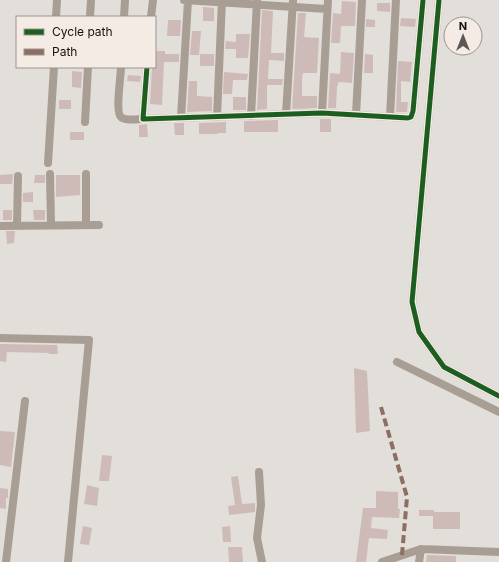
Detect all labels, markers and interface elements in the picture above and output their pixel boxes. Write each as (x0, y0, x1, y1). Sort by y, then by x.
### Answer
legend (16, 16, 156, 68)
north arrow (443, 16, 483, 56)
text: N (459, 19, 467, 33)
text: Cycle path (52, 24, 113, 39)
text: Path (52, 44, 77, 59)

